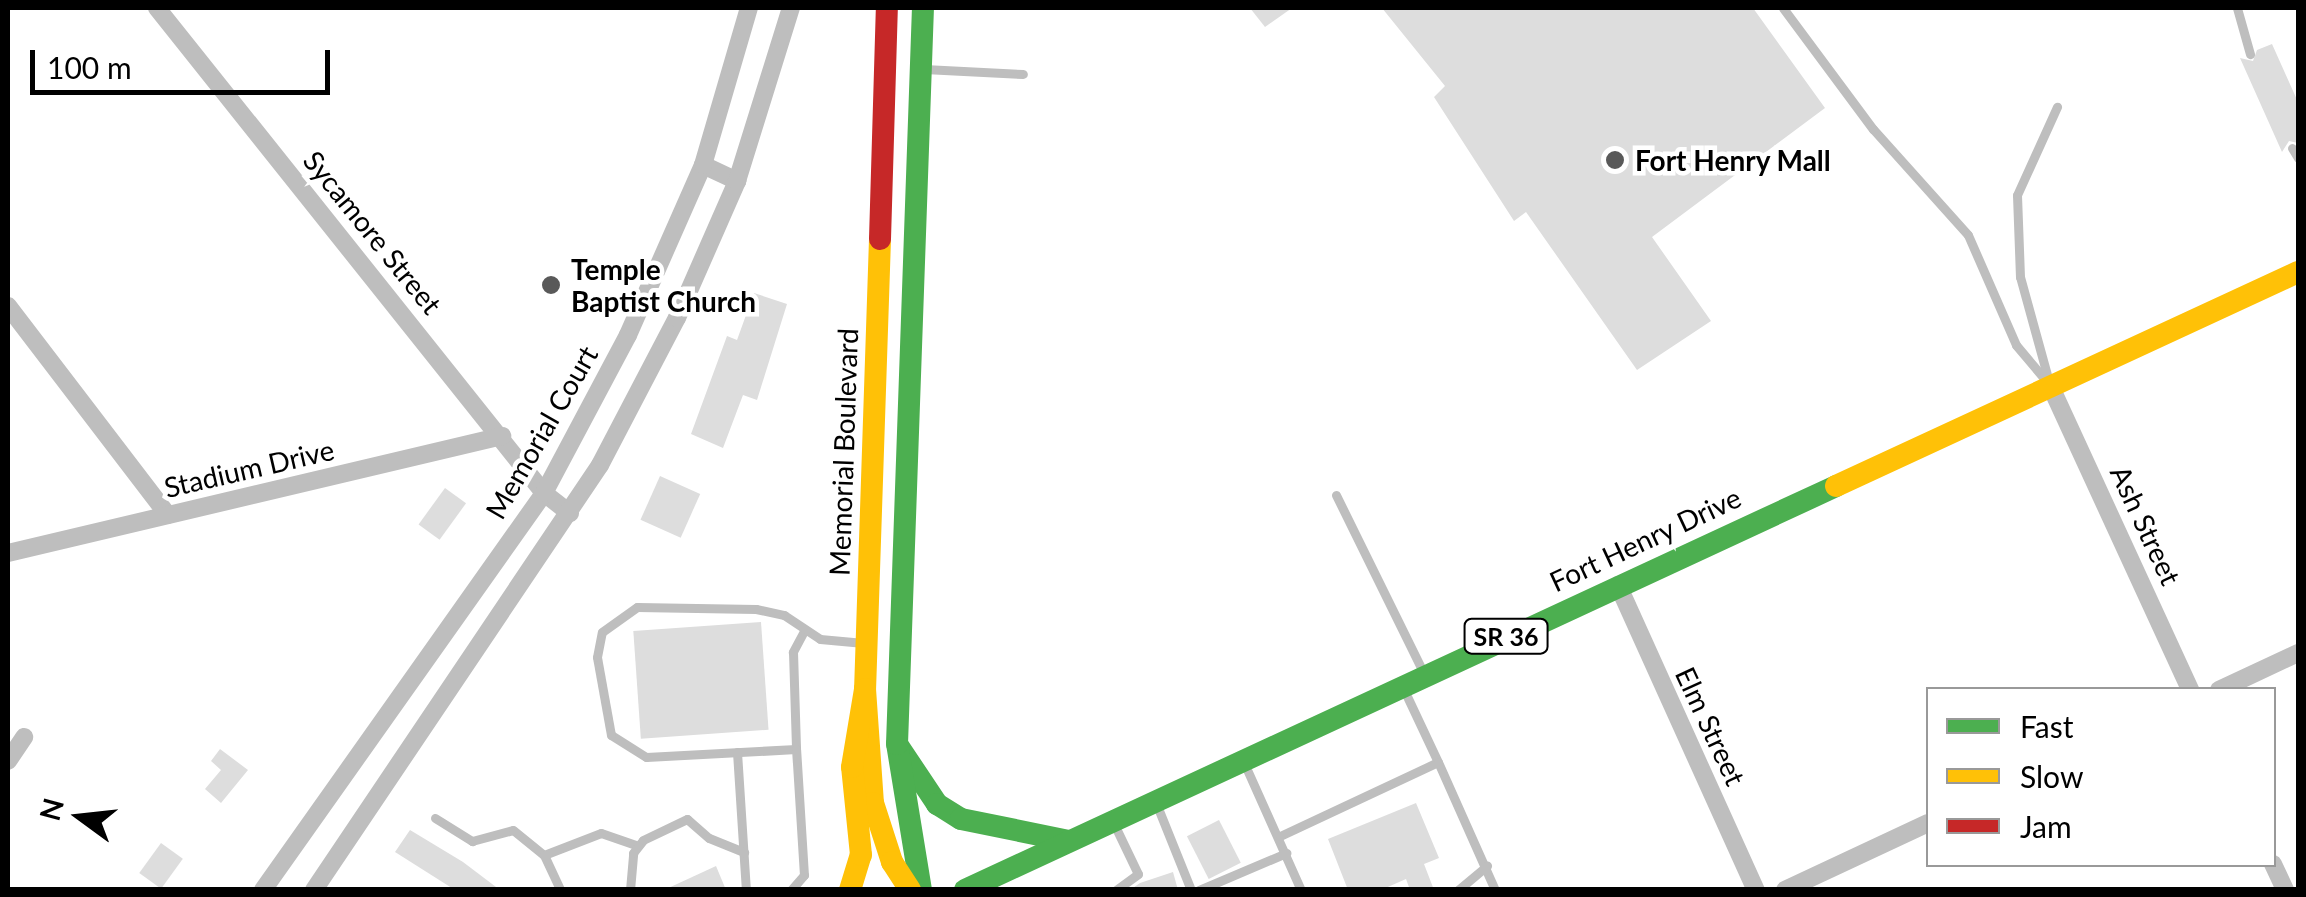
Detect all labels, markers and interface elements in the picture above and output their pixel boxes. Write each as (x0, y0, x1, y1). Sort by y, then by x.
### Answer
scale bar (35, 30, 335, 92)
text: 100 m (47, 49, 132, 85)
place label: Fort Henry Mall (1635, 143, 1831, 177)
street label: Sycamore Street (297, 144, 449, 320)
marker: Fort Henry Mall (1604, 149, 1626, 171)
place label: Temple Baptist Church (571, 252, 756, 318)
marker: Temple Baptist Church (540, 274, 562, 296)
street label: Memorial Boulevard (822, 328, 864, 576)
street label: Memorial Court (478, 340, 604, 524)
street label: Stadium Drive (161, 432, 337, 504)
street label: Ash Street (2104, 460, 2188, 590)
street label: Fort Henry Drive (1544, 480, 1746, 598)
road number: SR 36 (1464, 616, 1548, 656)
street label: Elm Street (1669, 662, 1753, 790)
legend (1926, 687, 2276, 867)
text: Fast (2020, 708, 2074, 744)
text: Slow (2020, 758, 2083, 794)
north arrow (30, 767, 130, 867)
text: N (32, 794, 70, 824)
text: Jam (2020, 808, 2072, 844)

